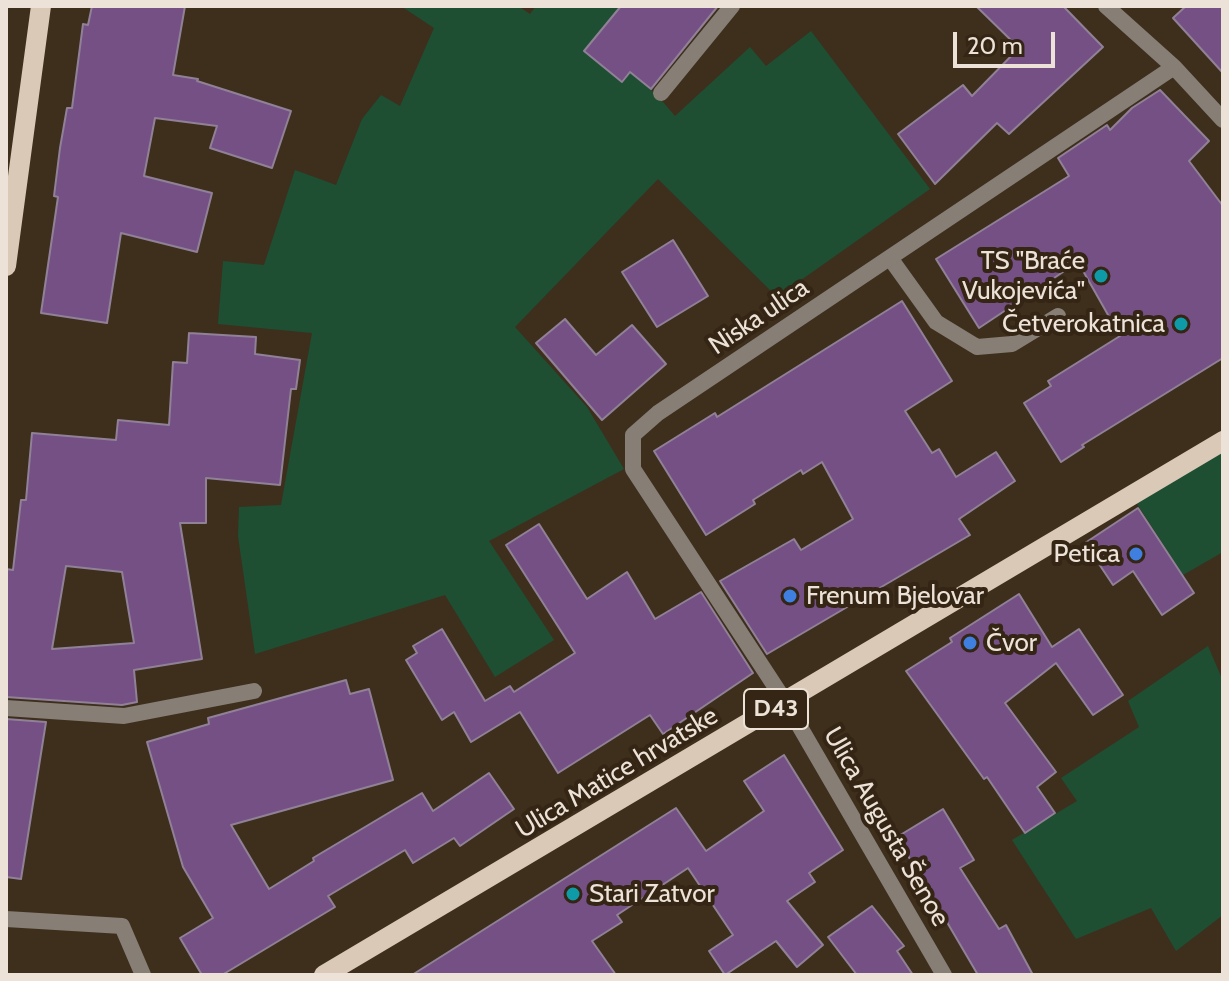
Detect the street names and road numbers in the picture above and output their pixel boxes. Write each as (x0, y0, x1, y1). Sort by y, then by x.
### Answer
street label: Niska ulica (703, 272, 815, 362)
road number: D43 (744, 689, 808, 729)
street label: Ulica Matice hrvatske (511, 701, 723, 845)
street label: Ulica Augusta Šenoe (816, 722, 956, 932)

